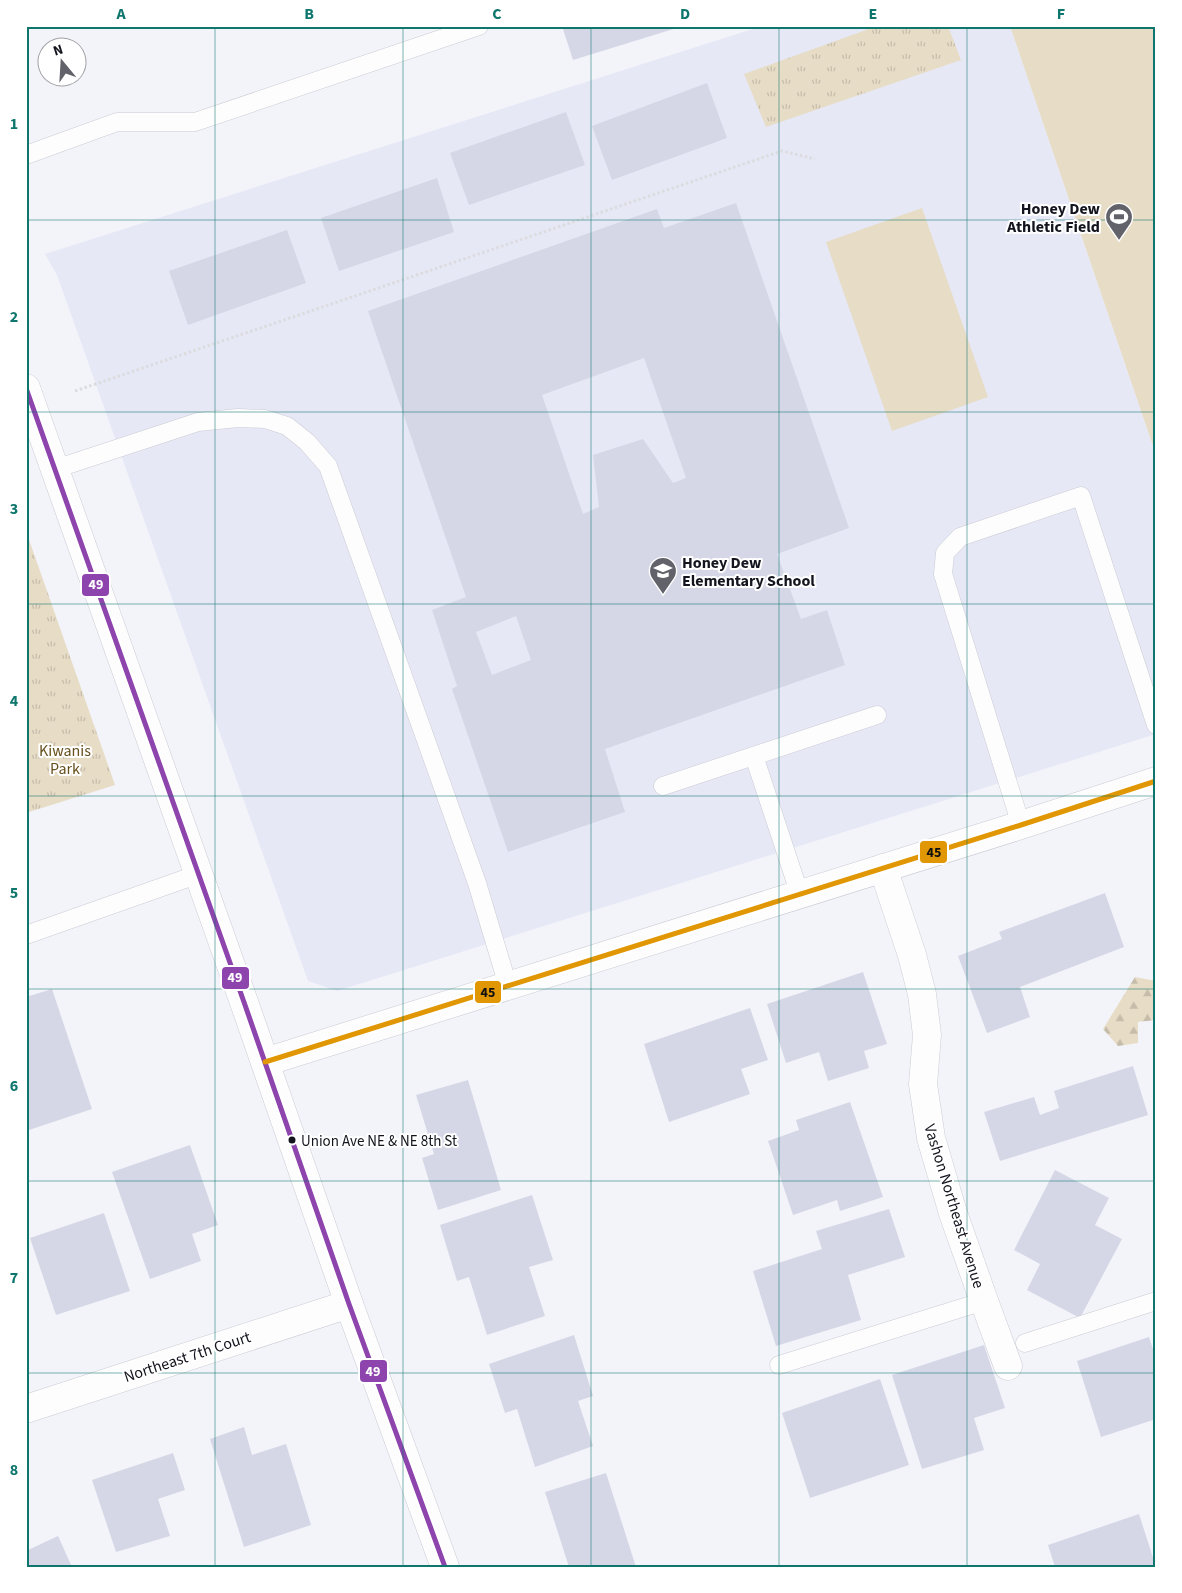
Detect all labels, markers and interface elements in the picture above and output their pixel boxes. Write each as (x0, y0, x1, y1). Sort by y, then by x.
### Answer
text: A (115, 3, 126, 25)
text: B (304, 3, 314, 25)
text: C (492, 3, 502, 25)
text: D (680, 3, 690, 25)
text: E (869, 3, 877, 25)
text: F (1057, 3, 1065, 25)
north arrow (38, 38, 88, 88)
text: N (51, 40, 66, 62)
text: 1 (10, 113, 18, 135)
place label: Honey Dew Athletic Field (1006, 198, 1101, 238)
sports icon: Honey Dew Athletic Field (1104, 202, 1134, 241)
text: 2 (10, 306, 18, 328)
text: 3 (10, 498, 18, 520)
place label: Honey Dew Elementary School (682, 552, 815, 592)
school or university icon: Honey Dew Elementary School (648, 556, 678, 595)
line badge: 49 (81, 573, 110, 597)
text: 49 (89, 575, 103, 595)
text: 4 (10, 690, 19, 712)
park label: Kiwanis Park (39, 740, 91, 780)
line badge: 45 (919, 840, 948, 864)
text: 45 (927, 843, 941, 863)
text: 5 (10, 882, 18, 904)
line badge: 49 (221, 966, 250, 990)
text: 49 (228, 968, 242, 988)
line badge: 45 (474, 980, 502, 1004)
text: 45 (481, 983, 495, 1003)
text: 6 (10, 1075, 18, 1097)
street label: Vashon Northeast Avenue (919, 1121, 990, 1291)
place label: Union Ave NE & NE 8th St (301, 1131, 457, 1152)
marker: Union Ave NE & NE 8th St (287, 1135, 297, 1145)
text: 7 (10, 1267, 18, 1289)
street label: Northeast 7th Court (121, 1326, 254, 1388)
line badge: 49 (359, 1359, 388, 1383)
text: 49 (366, 1362, 380, 1382)
text: 8 (10, 1459, 18, 1481)

